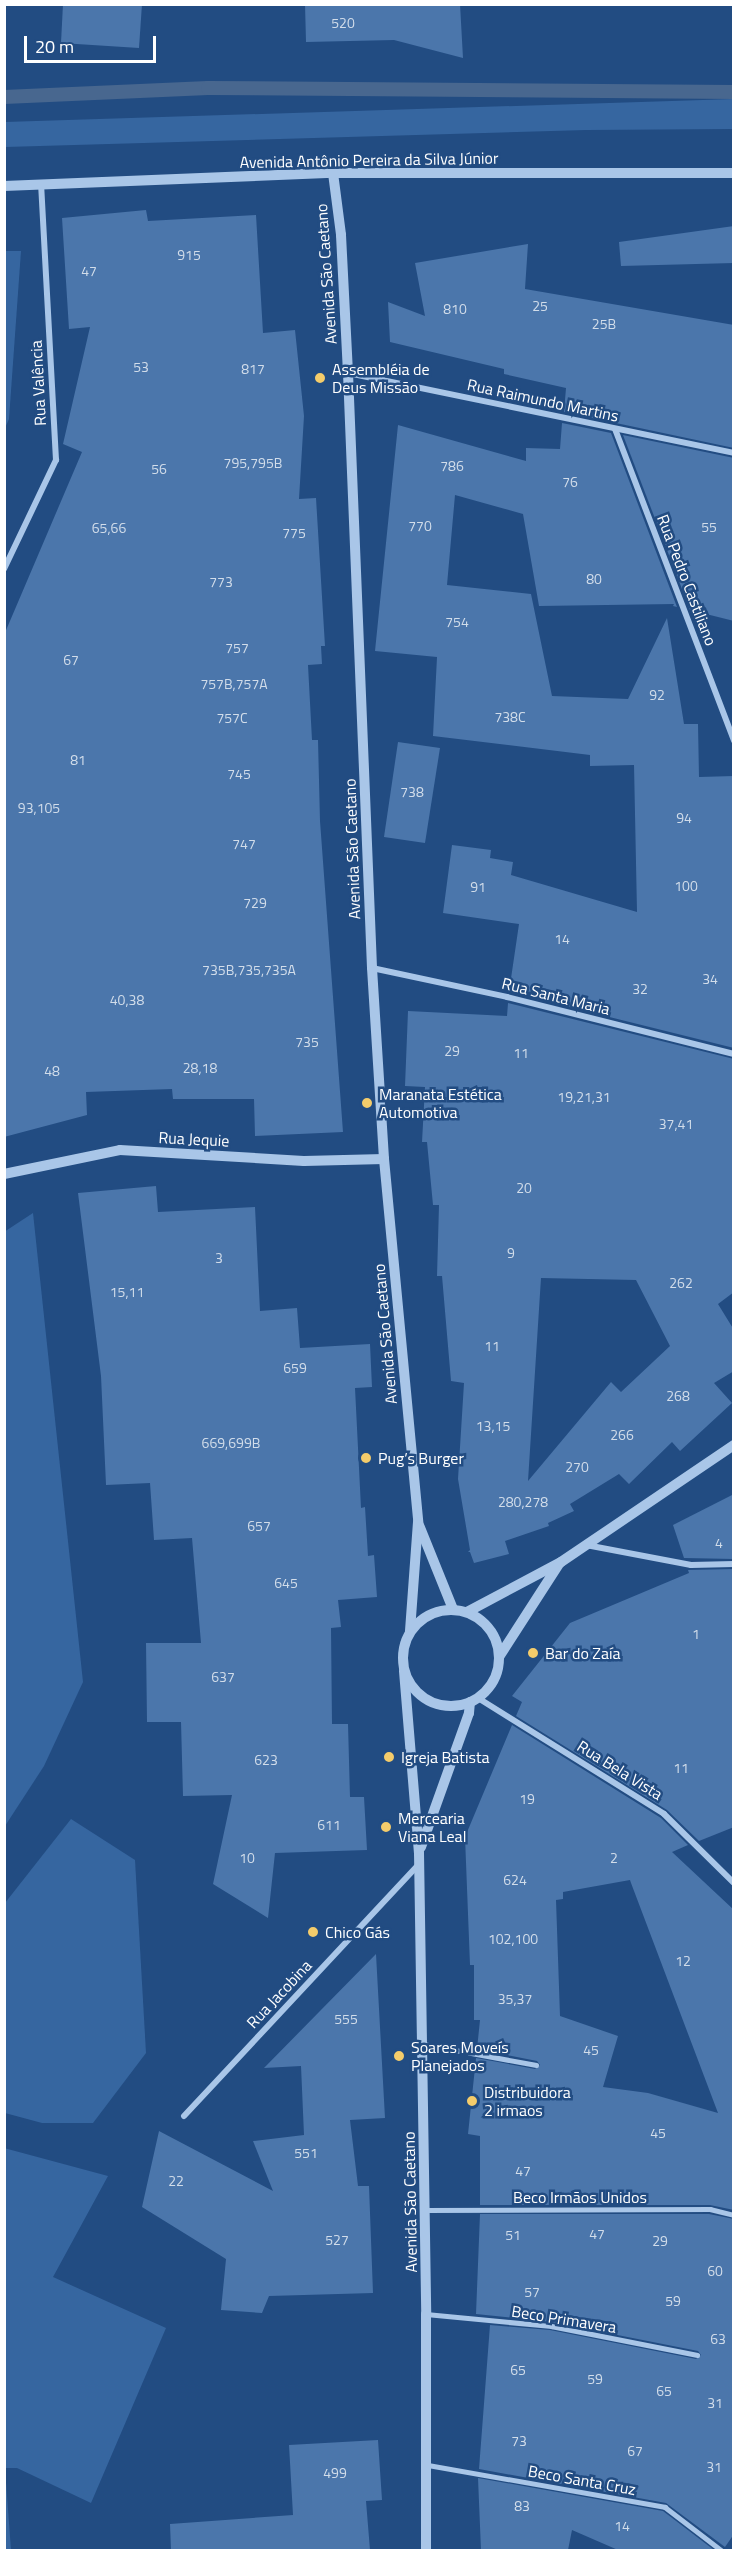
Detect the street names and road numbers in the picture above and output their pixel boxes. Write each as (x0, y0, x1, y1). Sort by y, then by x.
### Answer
street label: Avenida Antônio Pereira da Silva Júnior (239, 148, 499, 172)
street label: Avenida São Caetano (312, 203, 340, 345)
street label: Rua Valência (26, 340, 50, 426)
street label: Rua Raimundo Martins (466, 375, 620, 425)
street label: Rua Pedro Castiliano (653, 512, 721, 648)
street label: Avenida São Caetano (340, 778, 364, 920)
street label: Rua Santa Maria (500, 973, 612, 1019)
street label: Rua Jequie (158, 1128, 230, 1150)
street label: Avenida São Caetano (369, 1263, 401, 1405)
street label: Rua Bela Vista (574, 1736, 666, 1804)
street label: Rua Jacobina (243, 1956, 315, 2032)
street label: Avenida São Caetano (399, 2131, 421, 2273)
street label: Beco Irmãos Unidos (513, 2187, 647, 2207)
street label: Beco Primavera (510, 2301, 618, 2337)
street label: Beco Santa Cruz (527, 2461, 637, 2499)

